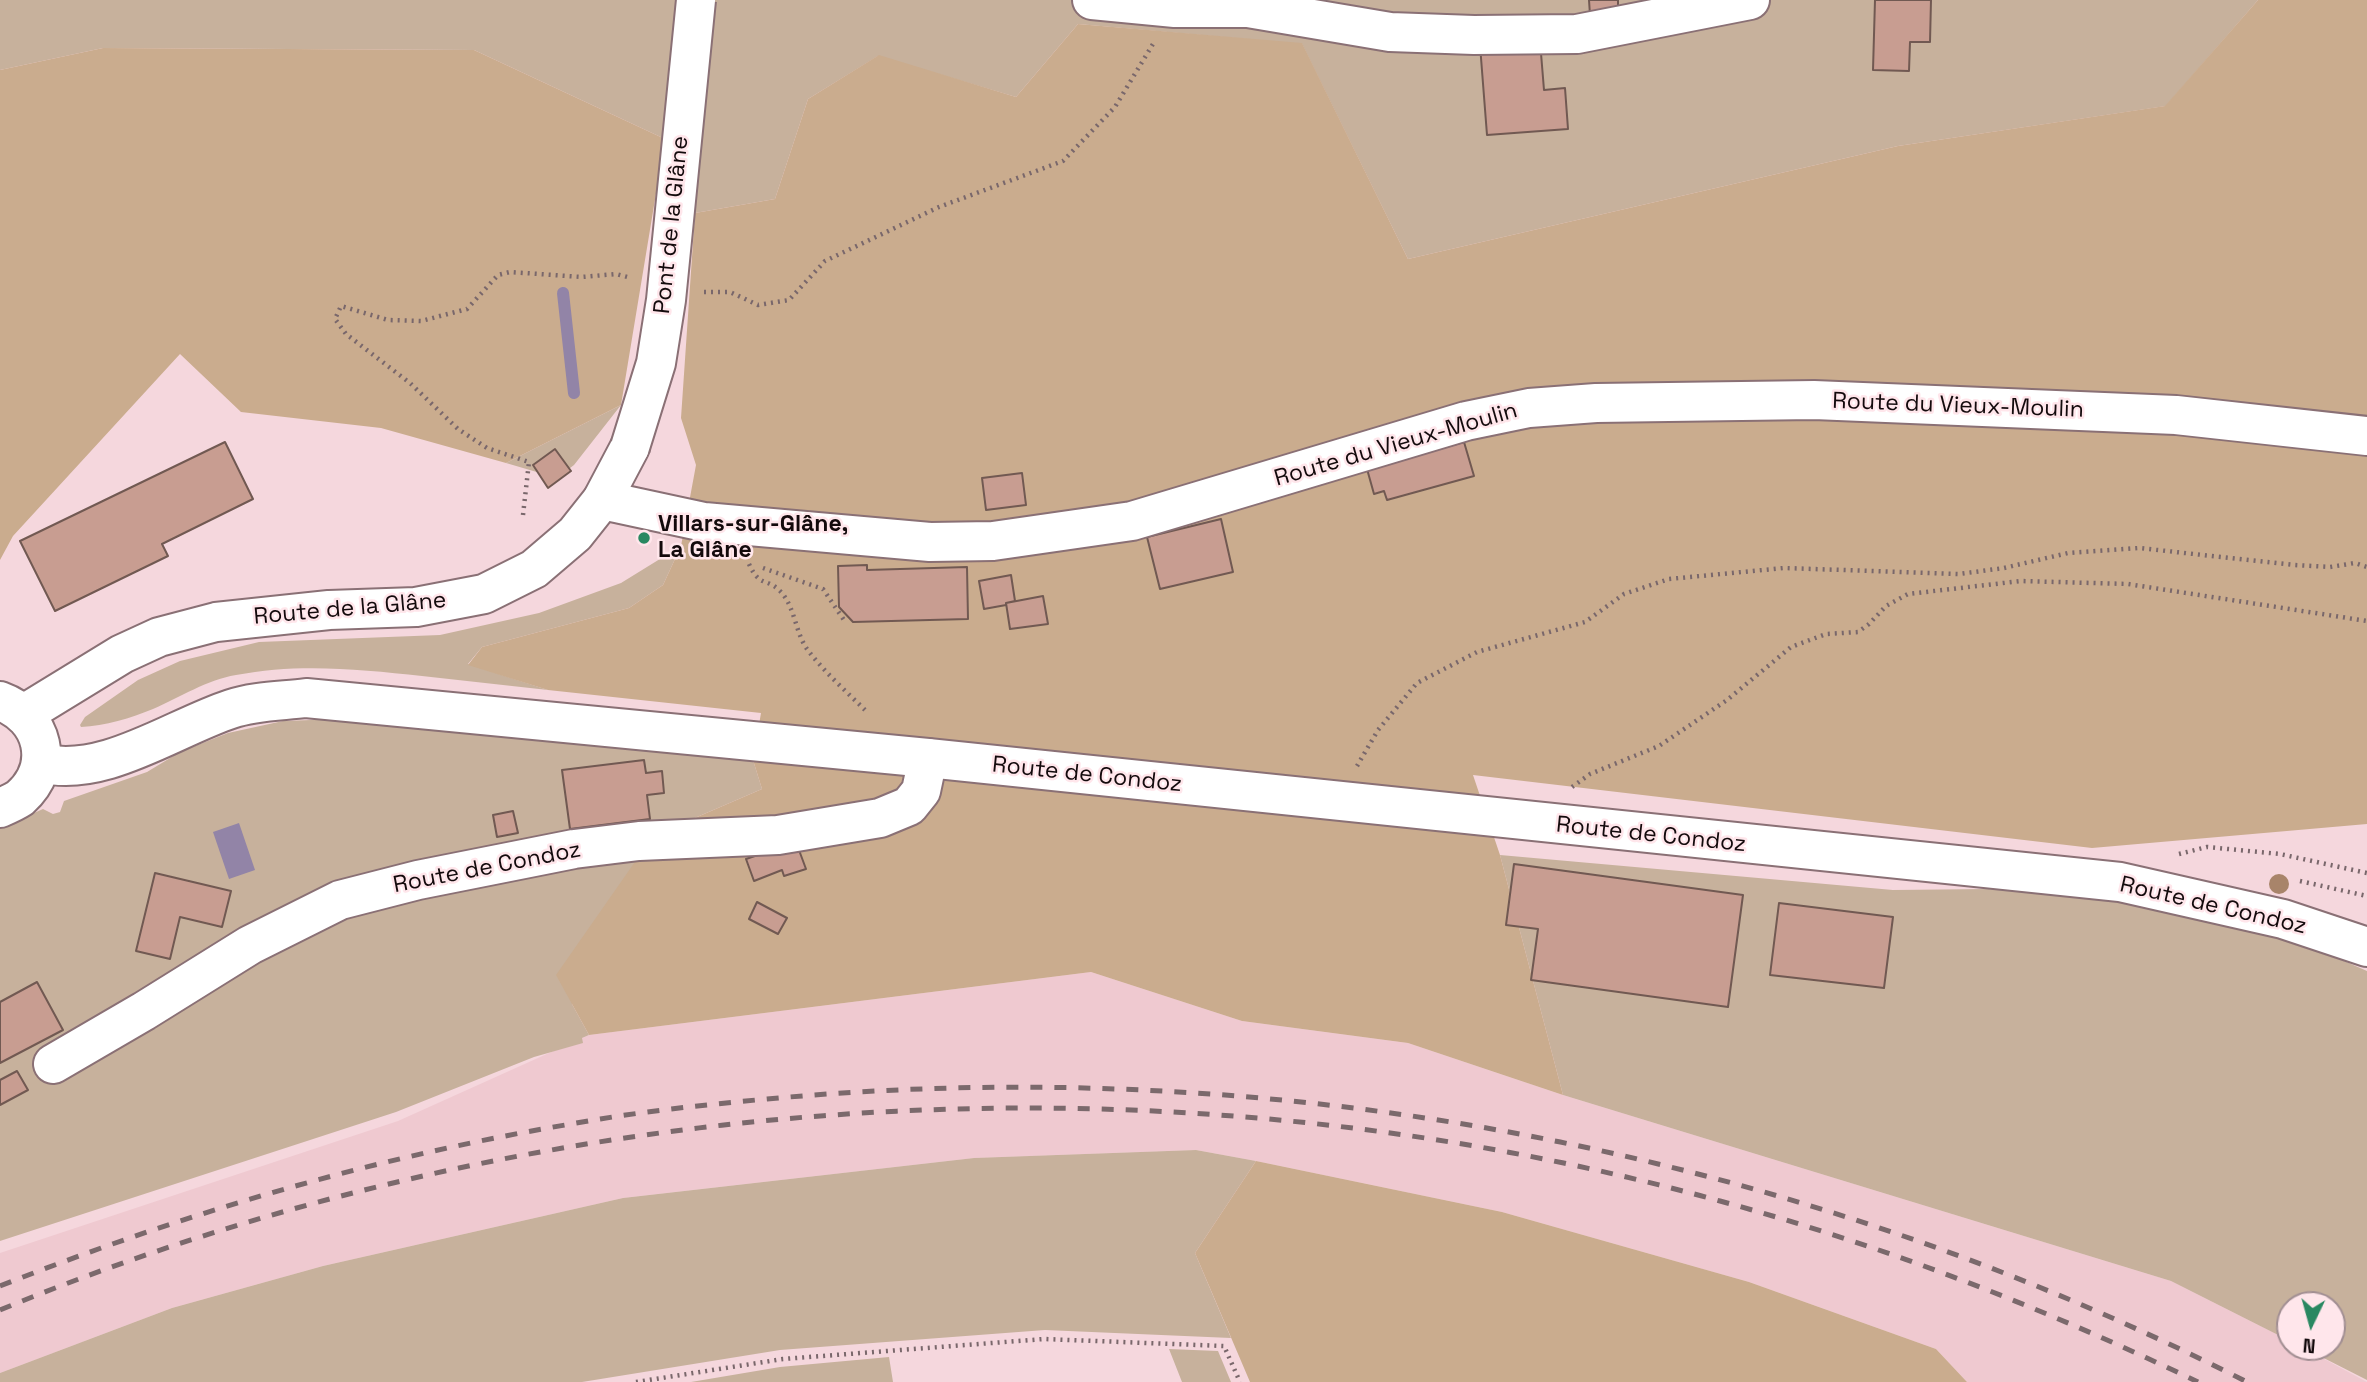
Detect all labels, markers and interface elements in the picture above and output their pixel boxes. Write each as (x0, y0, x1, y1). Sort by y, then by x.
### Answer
street label: Pont de la Glâne (649, 135, 695, 315)
street label: Route du Vieux-Moulin (1832, 388, 2084, 424)
street label: Route du Vieux-Moulin (1271, 397, 1521, 493)
place label: Villars-sur-Glâne, La Glâne (658, 511, 848, 565)
marker: Villars-sur-Glâne, La Glâne (636, 530, 652, 546)
street label: Route de la Glâne (252, 587, 448, 631)
street label: Route de Condoz (991, 751, 1183, 799)
street label: Route de Condoz (1555, 811, 1747, 859)
street label: Route de Condoz (391, 836, 583, 900)
street label: Route de Condoz (2117, 871, 2309, 941)
north arrow (2276, 1291, 2346, 1361)
text: N (2302, 1332, 2317, 1358)

